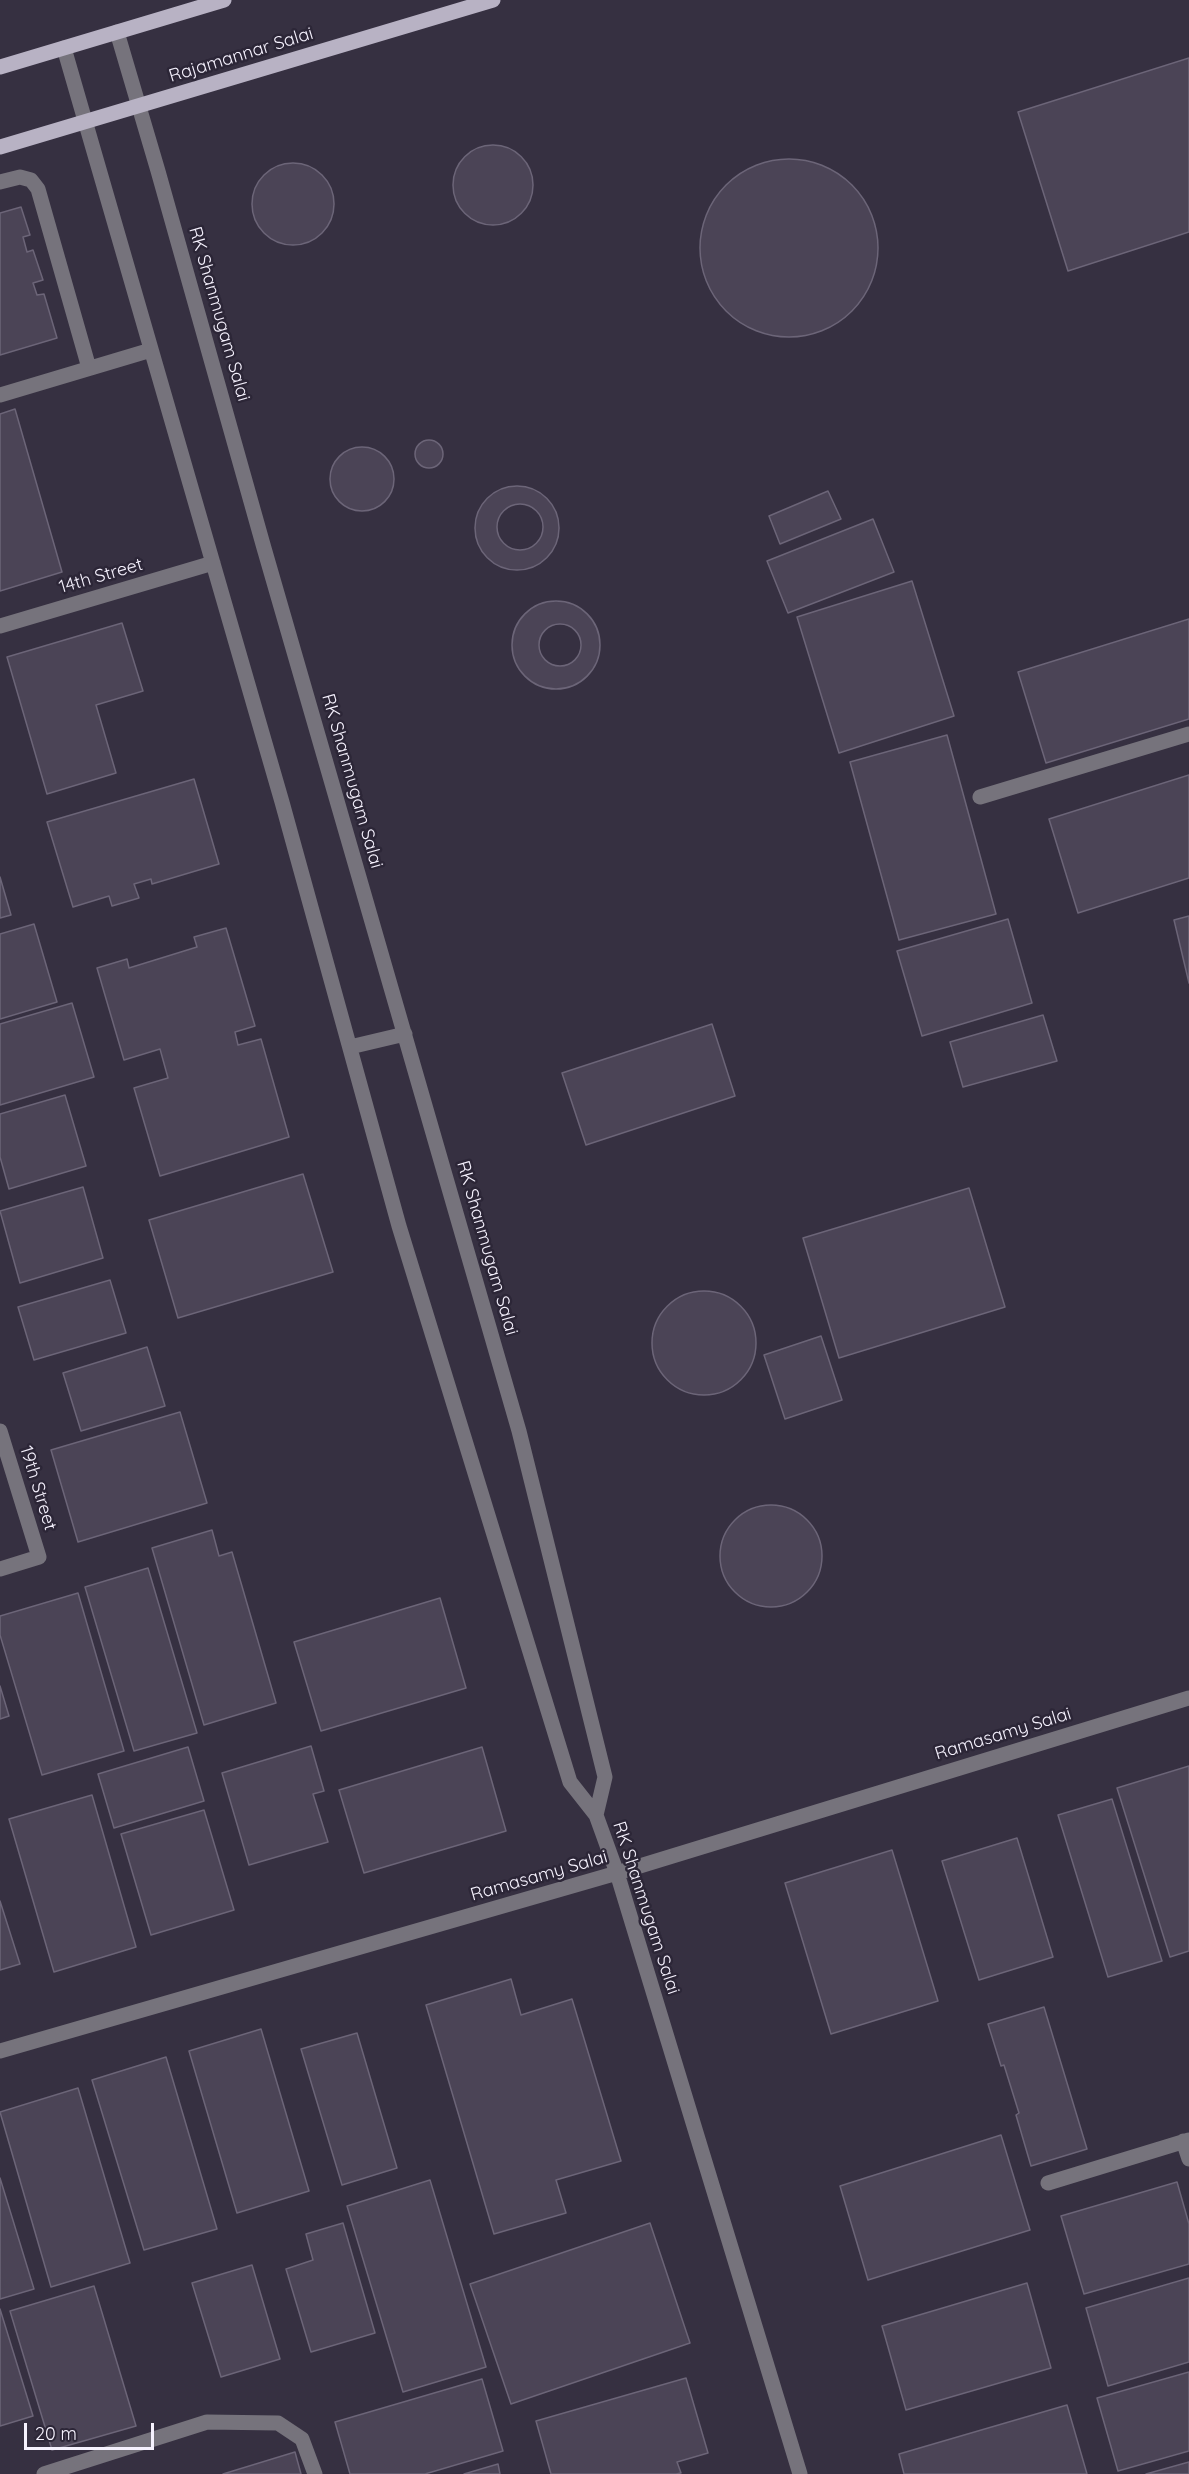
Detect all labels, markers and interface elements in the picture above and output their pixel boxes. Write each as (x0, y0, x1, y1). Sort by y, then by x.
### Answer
street label: Rajamannar Salai (166, 23, 316, 87)
street label: RK Shanmugam Salai (184, 224, 254, 404)
street label: 14th Street (57, 554, 145, 598)
street label: RK Shanmugam Salai (317, 691, 387, 871)
street label: RK Shanmugam Salai (452, 1158, 522, 1338)
street label: 19th Street (15, 1443, 61, 1533)
street label: Ramasamy Salai (932, 1703, 1074, 1765)
street label: RK Shanmugam Salai (608, 1819, 684, 1997)
street label: Ramasamy Salai (468, 1846, 610, 1906)
scale bar (27, 2411, 158, 2449)
text: 20 m (35, 2422, 77, 2445)

